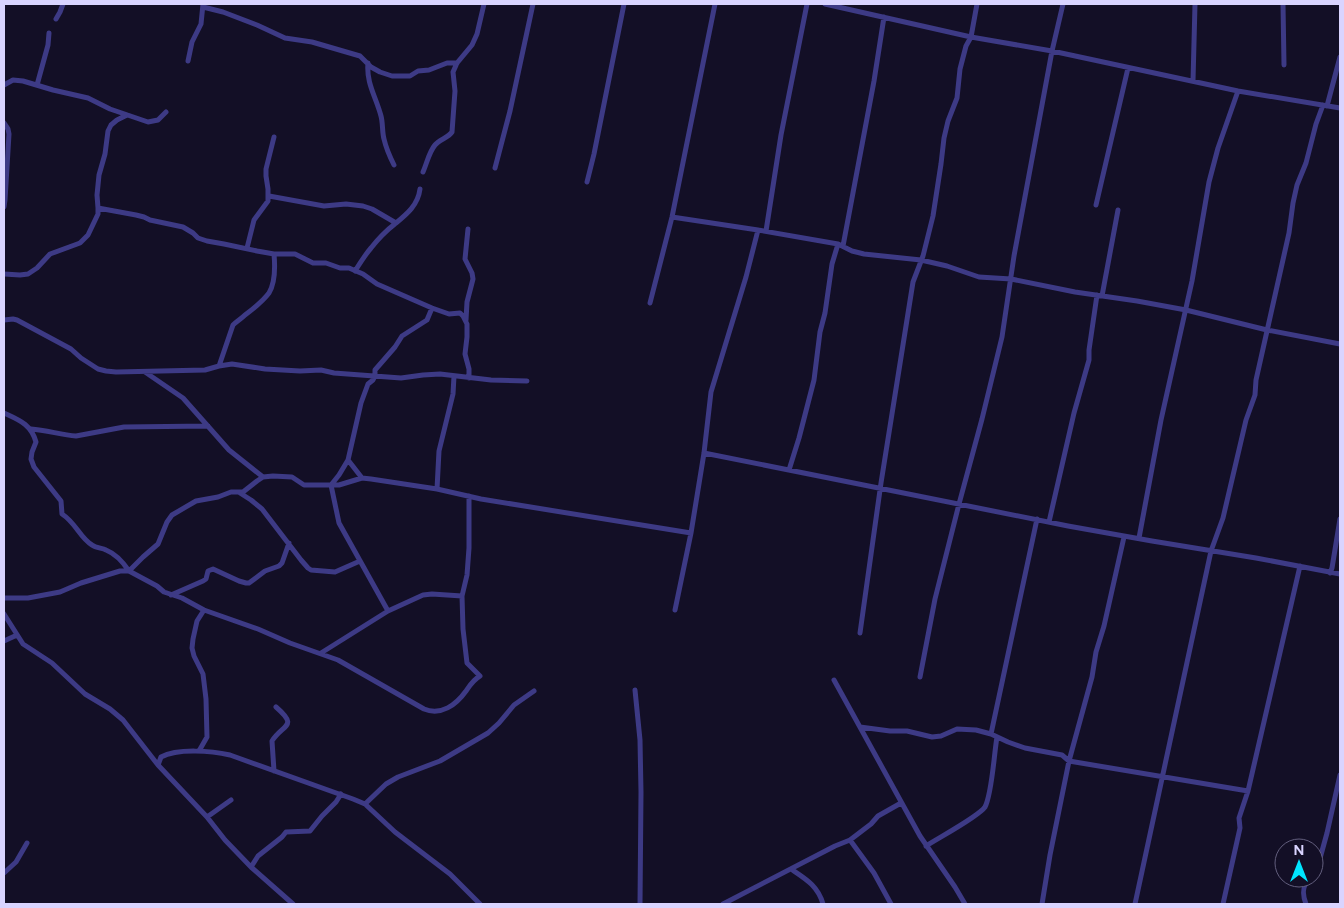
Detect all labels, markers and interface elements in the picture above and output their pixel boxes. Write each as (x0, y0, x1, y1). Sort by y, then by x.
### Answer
north arrow (1274, 838, 1324, 888)
text: N (1294, 842, 1304, 859)

